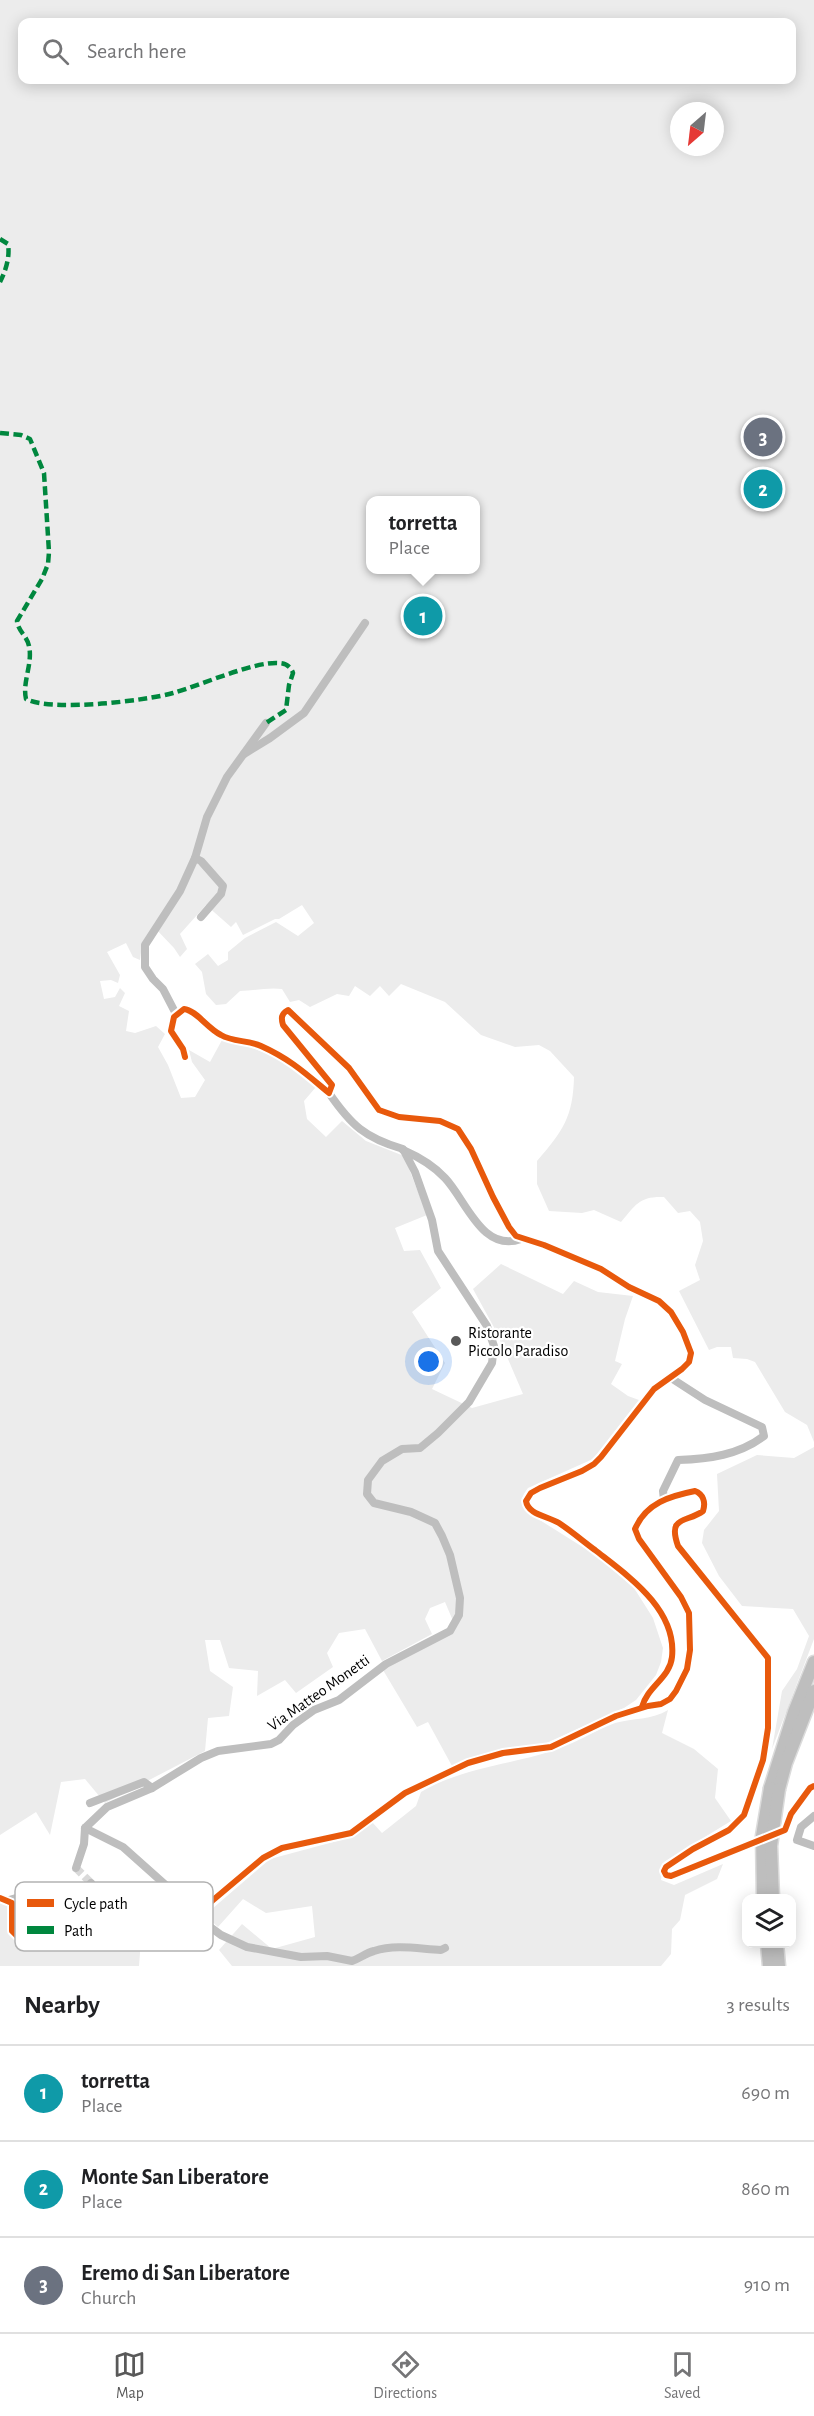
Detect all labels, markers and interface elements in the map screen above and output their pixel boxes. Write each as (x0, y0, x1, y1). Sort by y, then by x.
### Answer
search box (18, 18, 796, 84)
icon: search (39, 35, 72, 68)
text: Search here (87, 40, 186, 62)
north arrow (670, 102, 724, 156)
pin: 3 (744, 414, 783, 460)
pin: 2 (744, 466, 783, 512)
popup (366, 496, 480, 574)
text: torretta (388, 512, 458, 534)
text: Place (388, 538, 430, 558)
pin: 1 (404, 594, 442, 638)
place label: Ristorante Piccolo Paradiso (468, 1325, 568, 1359)
marker: Ristorante Piccolo Paradiso (449, 1334, 463, 1348)
your location (414, 1347, 443, 1376)
street label: Via Matteo Monetti (265, 1652, 372, 1734)
legend (15, 1882, 213, 1951)
map controls (742, 1894, 796, 1948)
button: layers (742, 1894, 796, 1948)
text: Cycle path (64, 1896, 128, 1913)
text: Path (64, 1923, 93, 1939)
text: Nearby (24, 1992, 100, 2018)
text: 3 results (726, 1995, 790, 2015)
text: torretta (81, 2070, 150, 2092)
text: 1 (40, 2083, 47, 2103)
text: 690 m (741, 2083, 790, 2103)
text: Place (81, 2096, 122, 2116)
text: Monte San Liberatore (81, 2166, 269, 2188)
text: 2 (39, 2179, 48, 2199)
text: 860 m (741, 2179, 790, 2199)
text: Place (81, 2192, 122, 2212)
text: Eremo di San Liberatore (81, 2262, 290, 2284)
text: 3 (39, 2275, 48, 2295)
text: 910 m (744, 2275, 790, 2295)
text: Church (81, 2288, 136, 2308)
tab: Map (113, 2348, 146, 2403)
tab: Directions (373, 2348, 437, 2403)
tab: Saved (664, 2348, 701, 2403)

